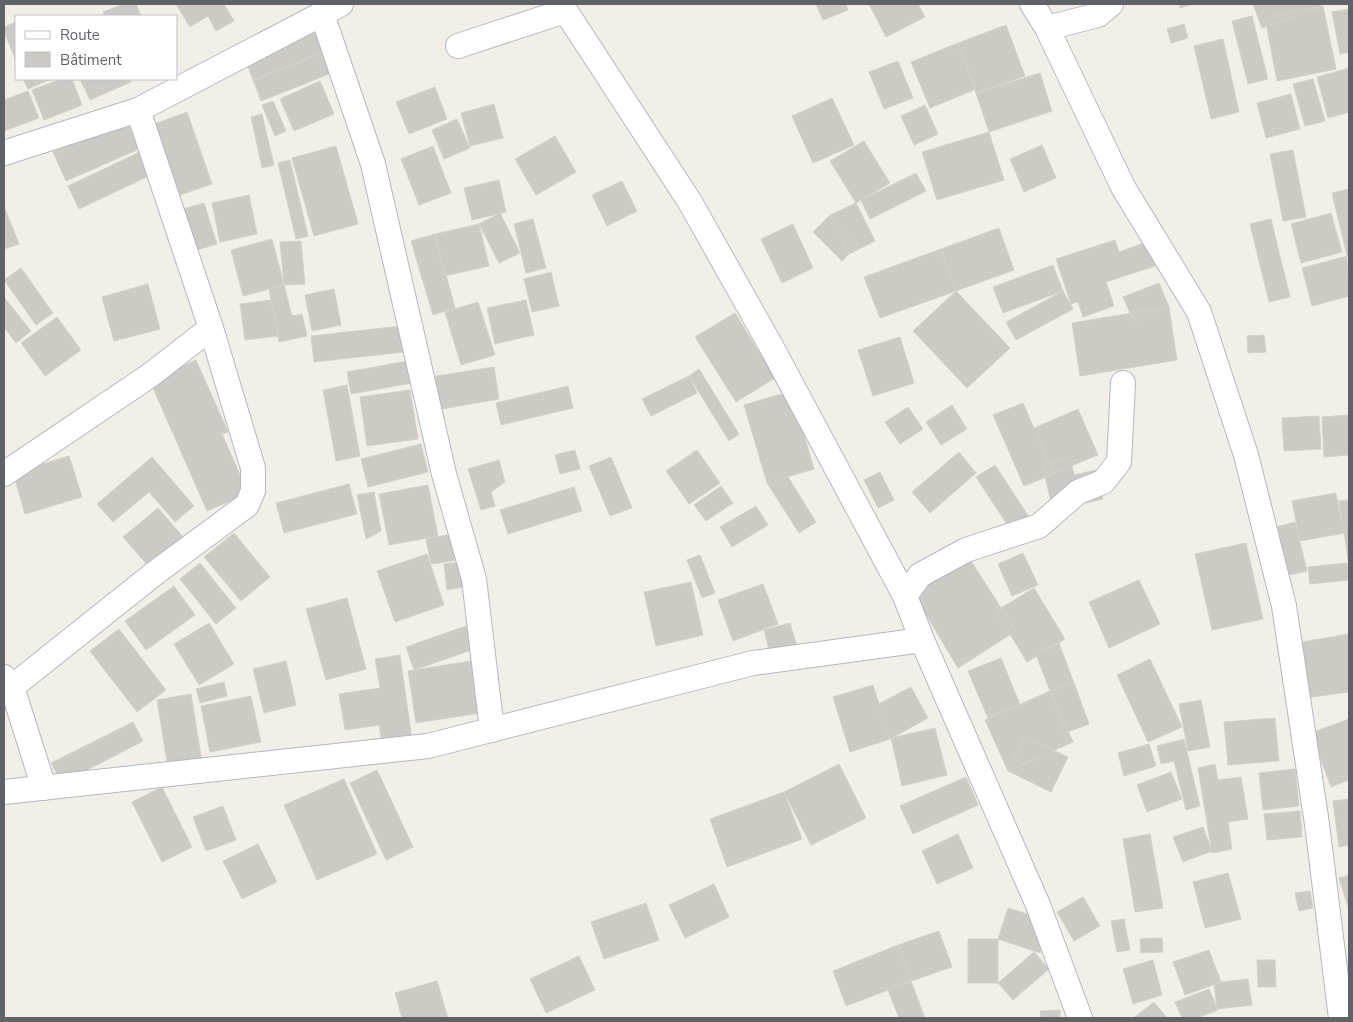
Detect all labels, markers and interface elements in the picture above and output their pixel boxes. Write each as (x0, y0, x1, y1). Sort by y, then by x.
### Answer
legend (15, 15, 178, 80)
text: Route (60, 25, 100, 45)
text: Bâtiment (60, 50, 122, 70)

